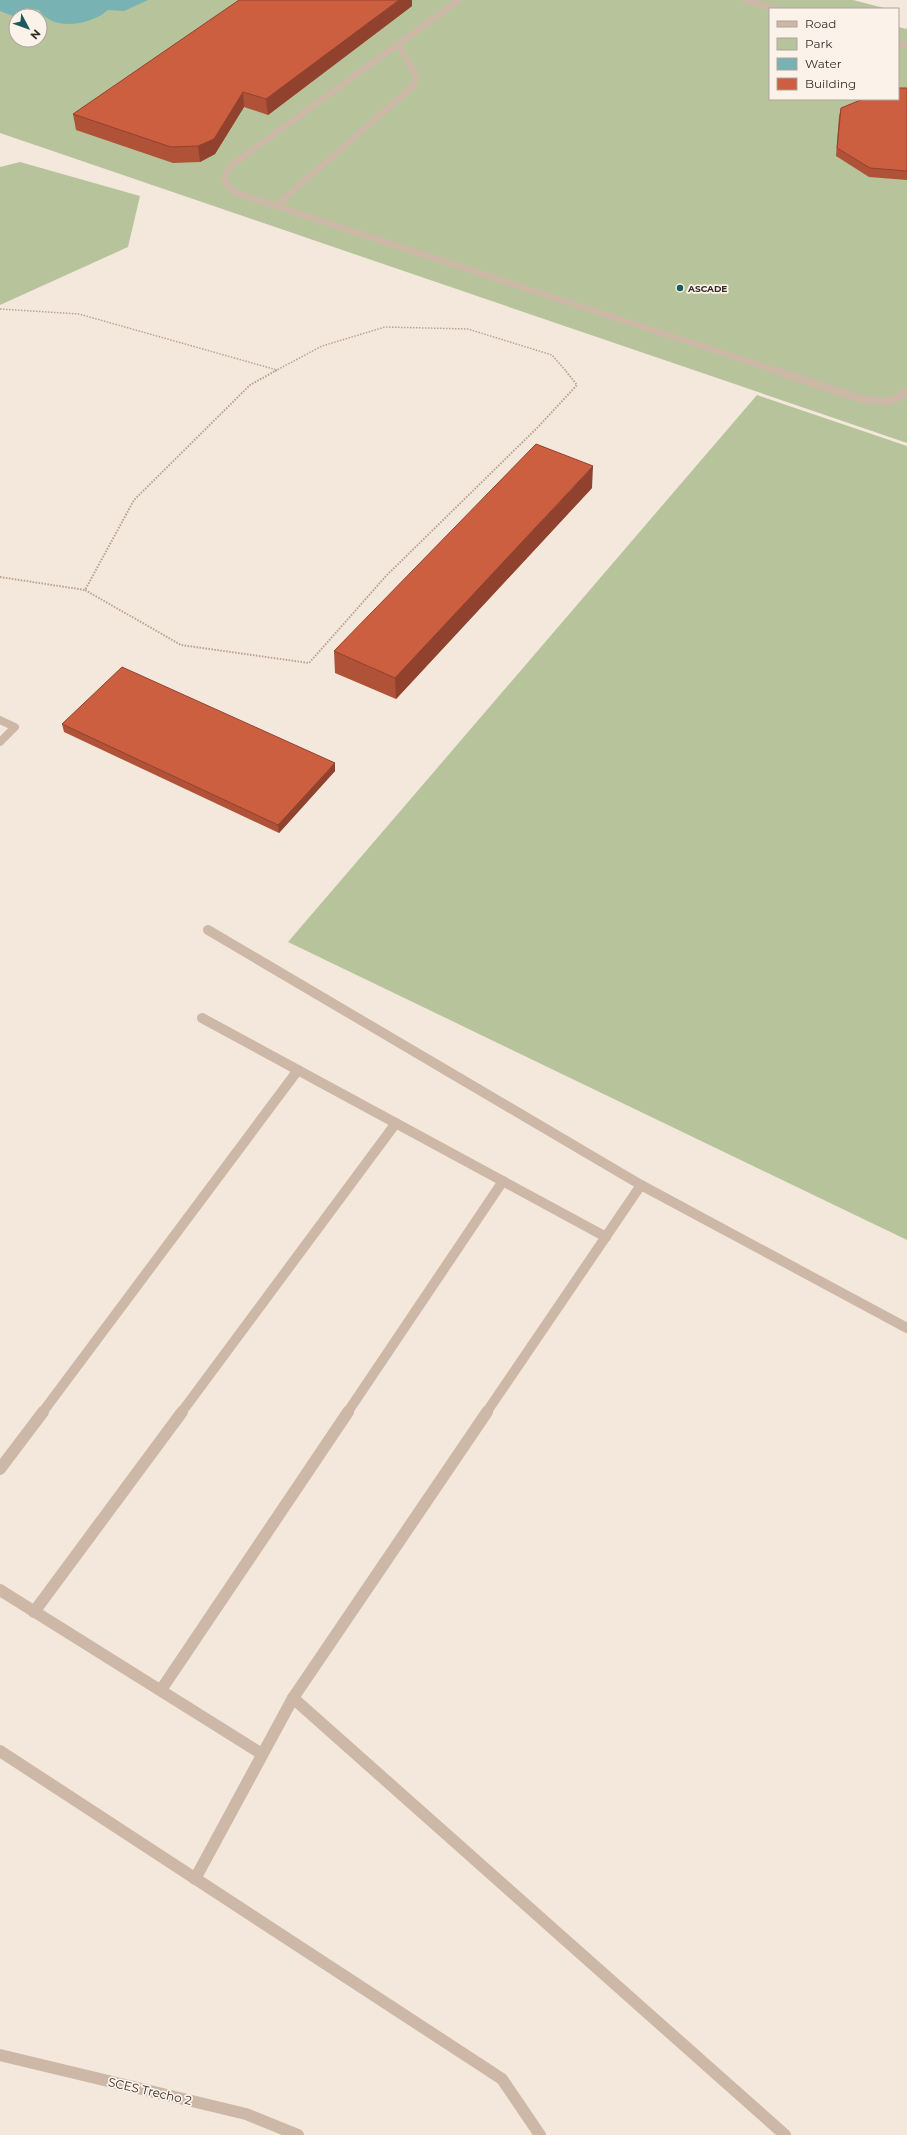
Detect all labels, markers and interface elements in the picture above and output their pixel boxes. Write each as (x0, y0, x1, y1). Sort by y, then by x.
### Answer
north arrow (8, 8, 48, 48)
legend (769, 8, 899, 100)
text: Road (805, 16, 836, 31)
text: N (27, 27, 44, 43)
text: Park (805, 36, 833, 51)
text: Water (805, 56, 842, 71)
text: Building (805, 76, 856, 91)
marker: ASCADE (675, 283, 685, 293)
place label: ASCADE (687, 283, 727, 294)
street label: SCES Trecho 2 (107, 2074, 193, 2108)

